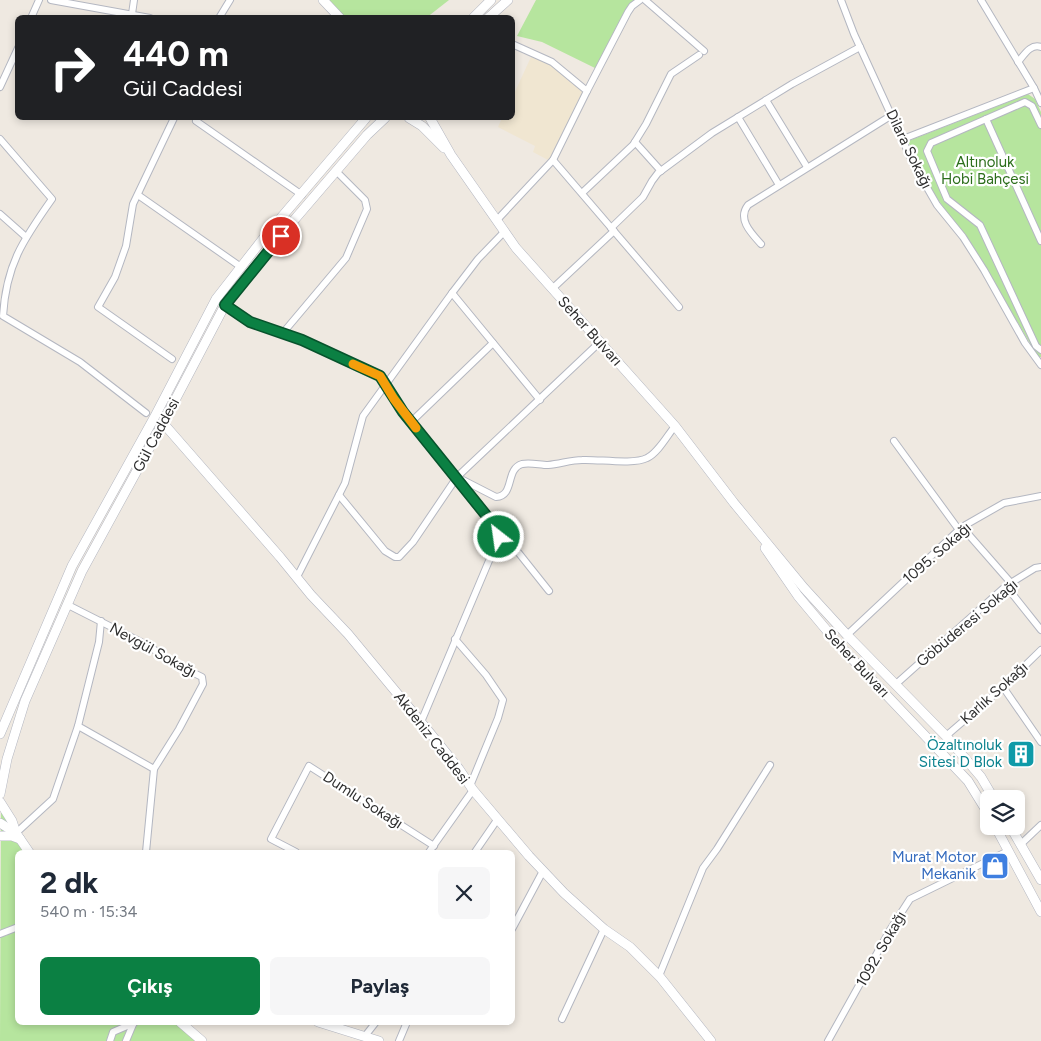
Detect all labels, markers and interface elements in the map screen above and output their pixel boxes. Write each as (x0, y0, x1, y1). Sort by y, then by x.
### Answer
text: 440 m (123, 33, 229, 75)
icon: right (40, 35, 105, 100)
text: Gül Caddesi (123, 75, 243, 102)
street label: Dilara Sokağı (882, 106, 936, 192)
park label: Altınoluk Hobi Bahçesi (941, 153, 1029, 188)
pin (260, 215, 302, 257)
icon: arrive (267, 222, 295, 250)
street label: Seher Bulvarı (554, 293, 626, 369)
street label: Gül Caddesi (129, 395, 183, 475)
position arrow (472, 510, 524, 562)
street label: 1095. Sokağı (899, 518, 975, 588)
street label: Göbüderesi Sokağı (913, 575, 1021, 671)
street label: Nevgül Sokağı (106, 619, 200, 681)
street label: Seher Bulvarı (821, 625, 893, 701)
street label: Karlık Sokağı (957, 658, 1031, 728)
street label: Akdeniz Caddesi (390, 688, 474, 788)
place label: Özaltınoluk Sitesi D Blok (919, 736, 1003, 771)
building icon: Özaltınoluk Sitesi D Blok (1006, 739, 1036, 769)
street label: Dumlu Sokağı (320, 767, 406, 833)
map controls (980, 790, 1025, 835)
button: layers (980, 790, 1025, 835)
place label: Murat Motor Mekanik (892, 848, 977, 883)
shop icon: Murat Motor Mekanik (980, 851, 1010, 881)
text: 2 dk (40, 864, 99, 901)
button: close (438, 867, 490, 919)
text: 540 m · 15:34 (40, 902, 137, 921)
street label: 1092. Sokağı (852, 908, 910, 990)
button: Çıkış (40, 957, 260, 1015)
button: Paylaş (270, 957, 490, 1015)

